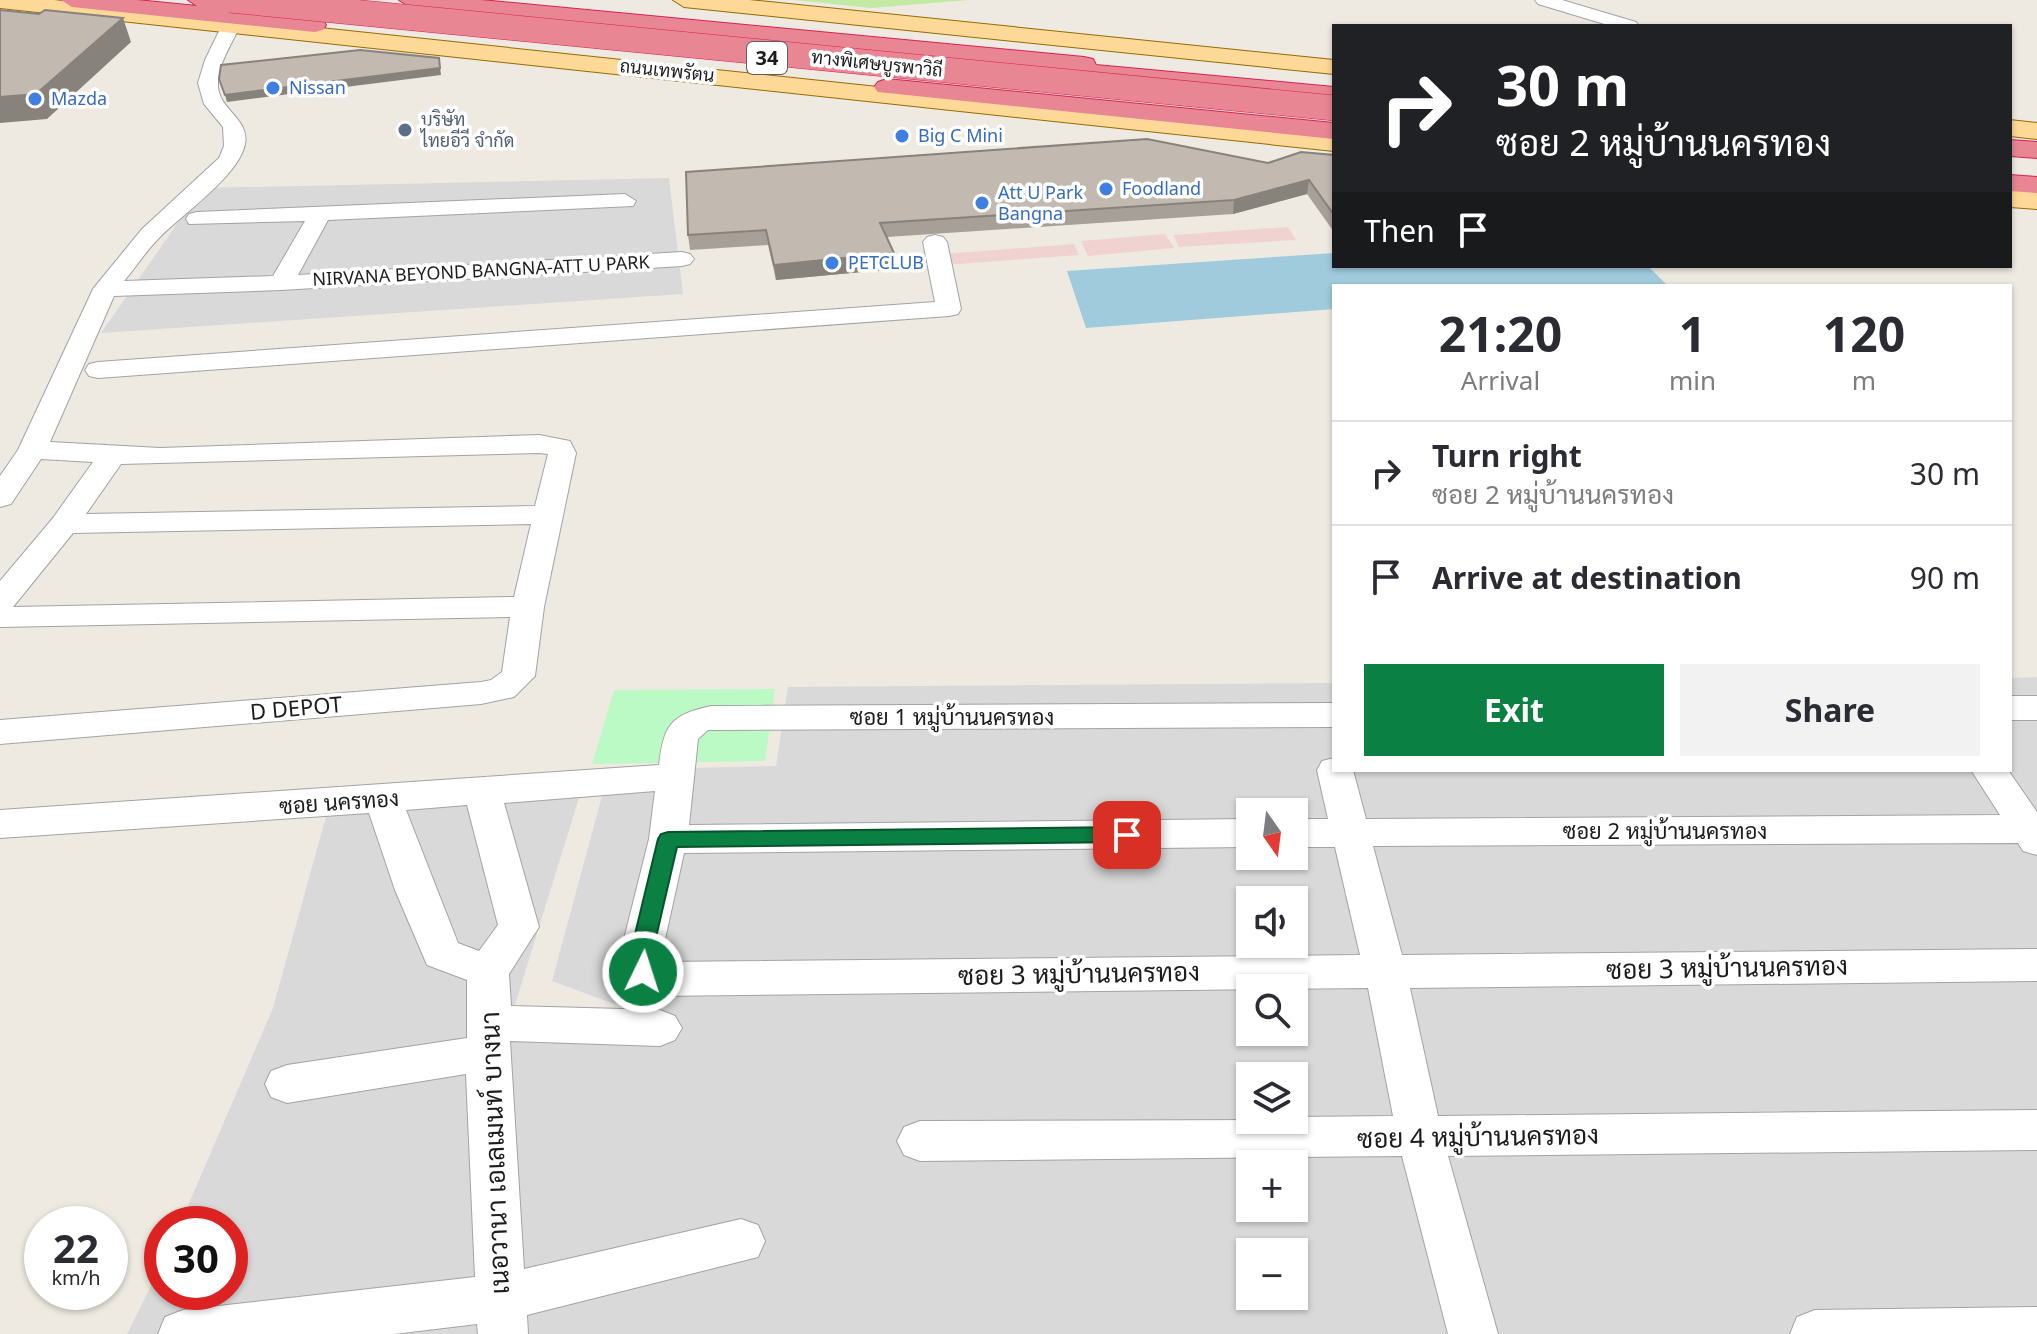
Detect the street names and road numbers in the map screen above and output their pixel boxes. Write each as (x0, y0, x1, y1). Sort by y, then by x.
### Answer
road number: 34 (747, 42, 787, 74)
street label: ทางพิเศษบูรพาวิถี (810, 44, 944, 84)
street label: ถนนเทพรัตน (619, 53, 716, 87)
street label: NIRVANA BEYOND BANGNA-ATT U PARK (312, 249, 651, 291)
street label: D DEPOT (249, 688, 343, 726)
street label: ซอย 1 หมู่บ้านนครทอง (850, 701, 1054, 733)
street label: ซอย นครทอง (278, 782, 400, 820)
street label: ซอย 2 หมู่บ้านนครทอง (1563, 815, 1767, 847)
street label: ซอย 3 หมู่บ้านนครทอง (1606, 947, 1848, 988)
street label: ซอย 3 หมู่บ้านนครทอง (958, 953, 1200, 994)
street label: เนอวานา เอเลเมนท์ บางนา (471, 1011, 517, 1295)
street label: ซอย 4 หมู่บ้านนครทอง (1357, 1116, 1599, 1157)

